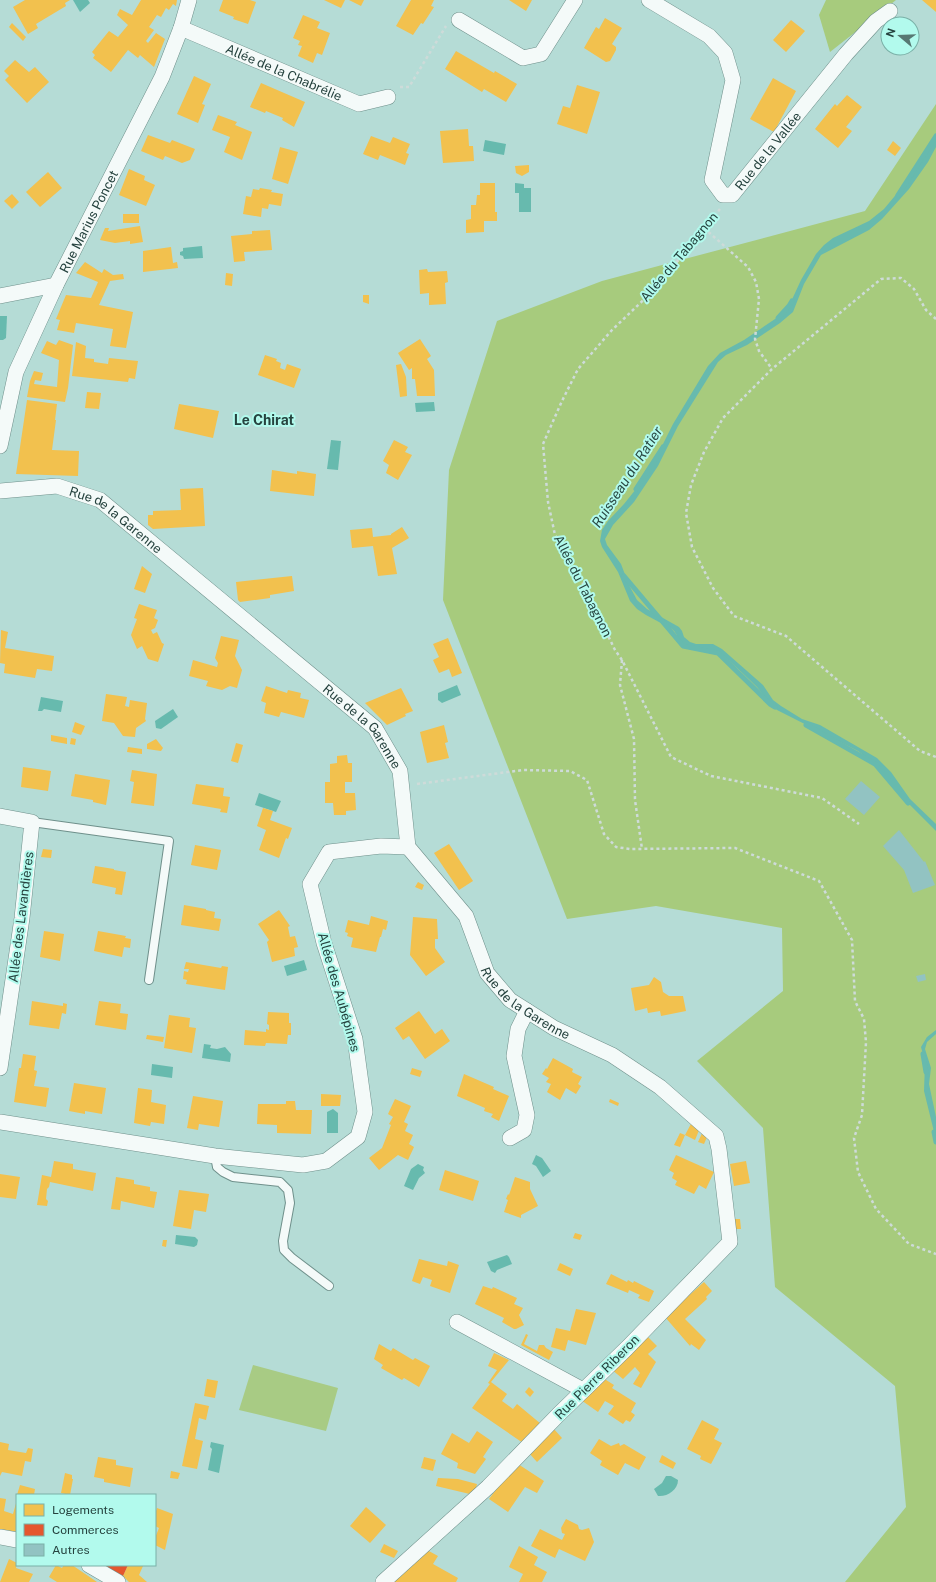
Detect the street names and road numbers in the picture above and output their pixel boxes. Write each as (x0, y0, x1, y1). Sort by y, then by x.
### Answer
street label: Allée de la Chabrélie (224, 41, 344, 103)
street label: Rue de la Vallée (732, 109, 804, 193)
street label: Rue Marius Poncet (56, 167, 121, 275)
street label: Allée du Tabagnon (637, 209, 721, 305)
street label: Rue de la Garenne (68, 483, 165, 556)
street label: Allée du Tabagnon (551, 533, 615, 639)
street label: Rue de la Garenne (320, 681, 404, 771)
street label: Allée des Lavandières (6, 851, 36, 983)
street label: Allée des Aubépines (315, 931, 363, 1053)
street label: Rue de la Garenne (478, 965, 572, 1042)
street label: Rue Pierre Riberon (552, 1332, 642, 1422)

